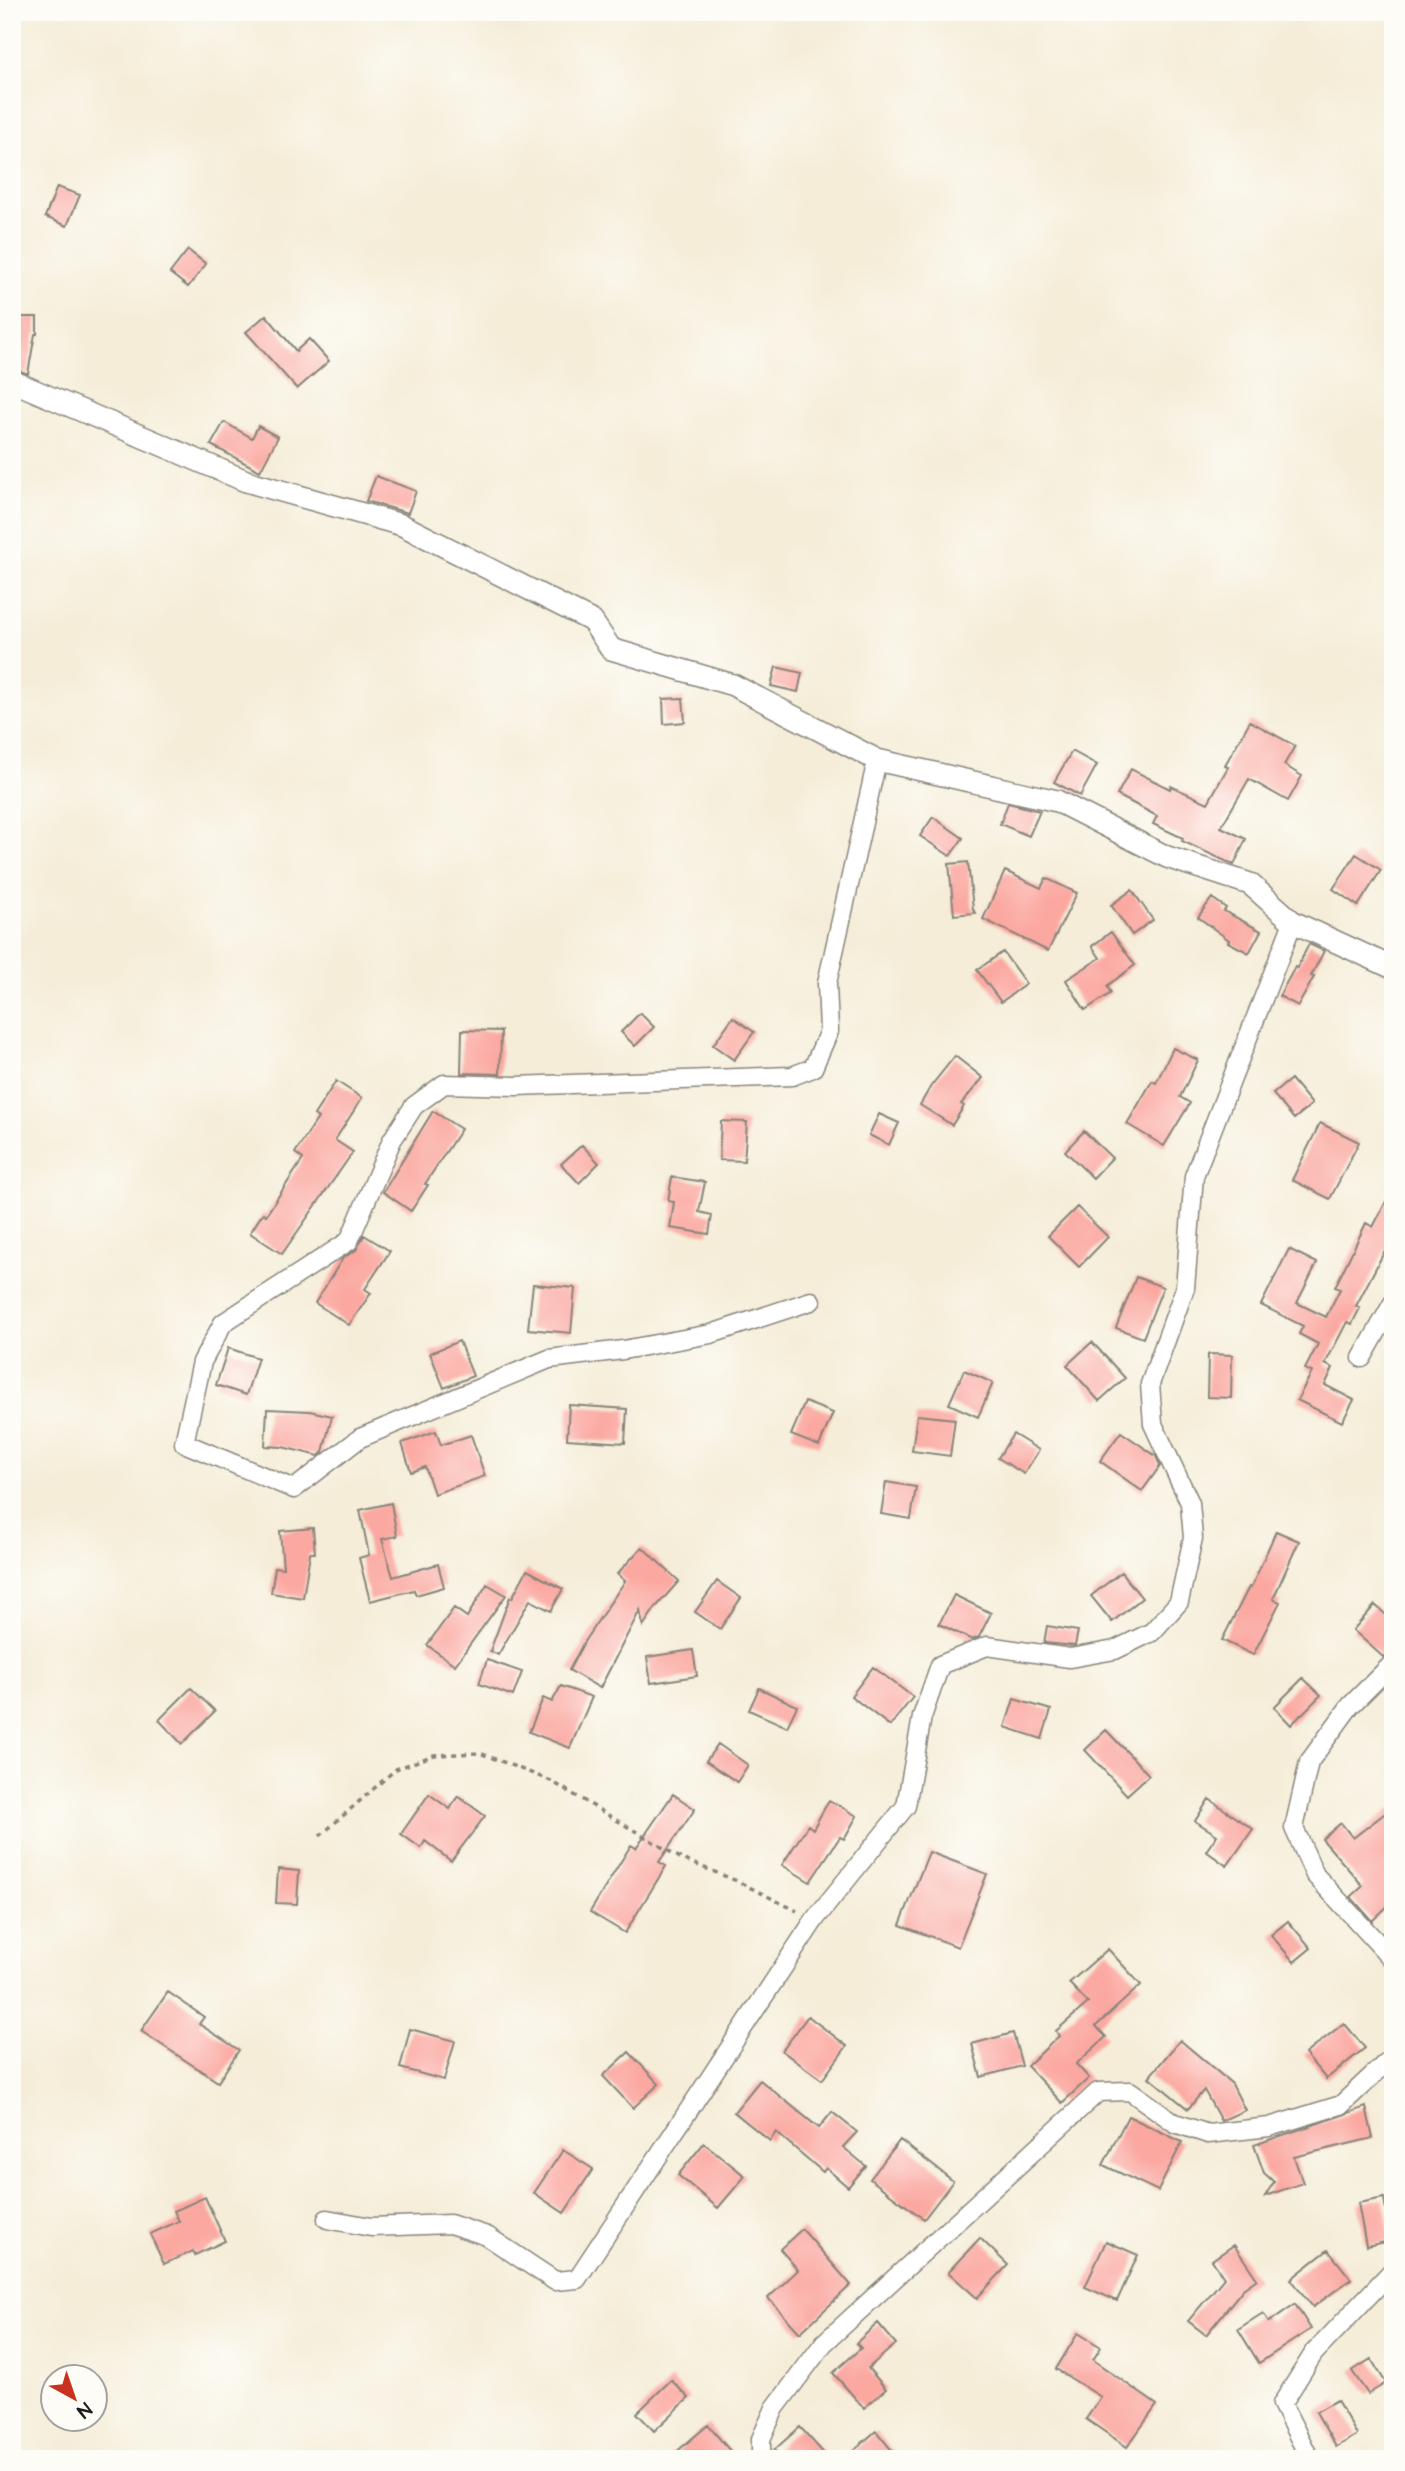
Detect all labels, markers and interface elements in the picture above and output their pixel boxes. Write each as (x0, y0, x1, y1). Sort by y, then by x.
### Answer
north arrow (38, 2362, 108, 2432)
text: N (71, 2396, 97, 2424)

